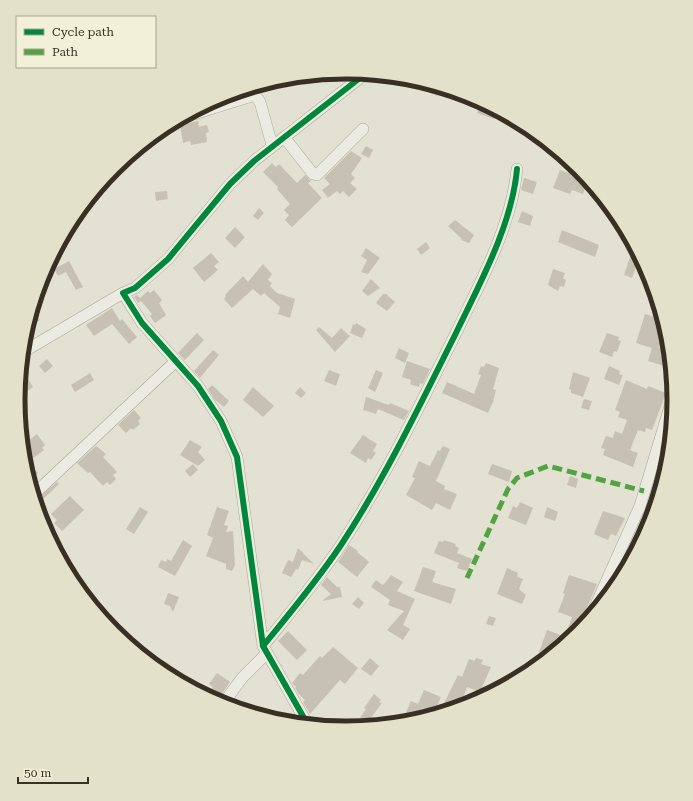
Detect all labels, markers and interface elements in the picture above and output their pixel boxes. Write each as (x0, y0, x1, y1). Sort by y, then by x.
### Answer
legend (16, 16, 156, 68)
text: Cycle path (52, 25, 114, 39)
text: Path (52, 45, 78, 59)
scale bar (18, 759, 88, 785)
text: 50 m (24, 766, 51, 780)

